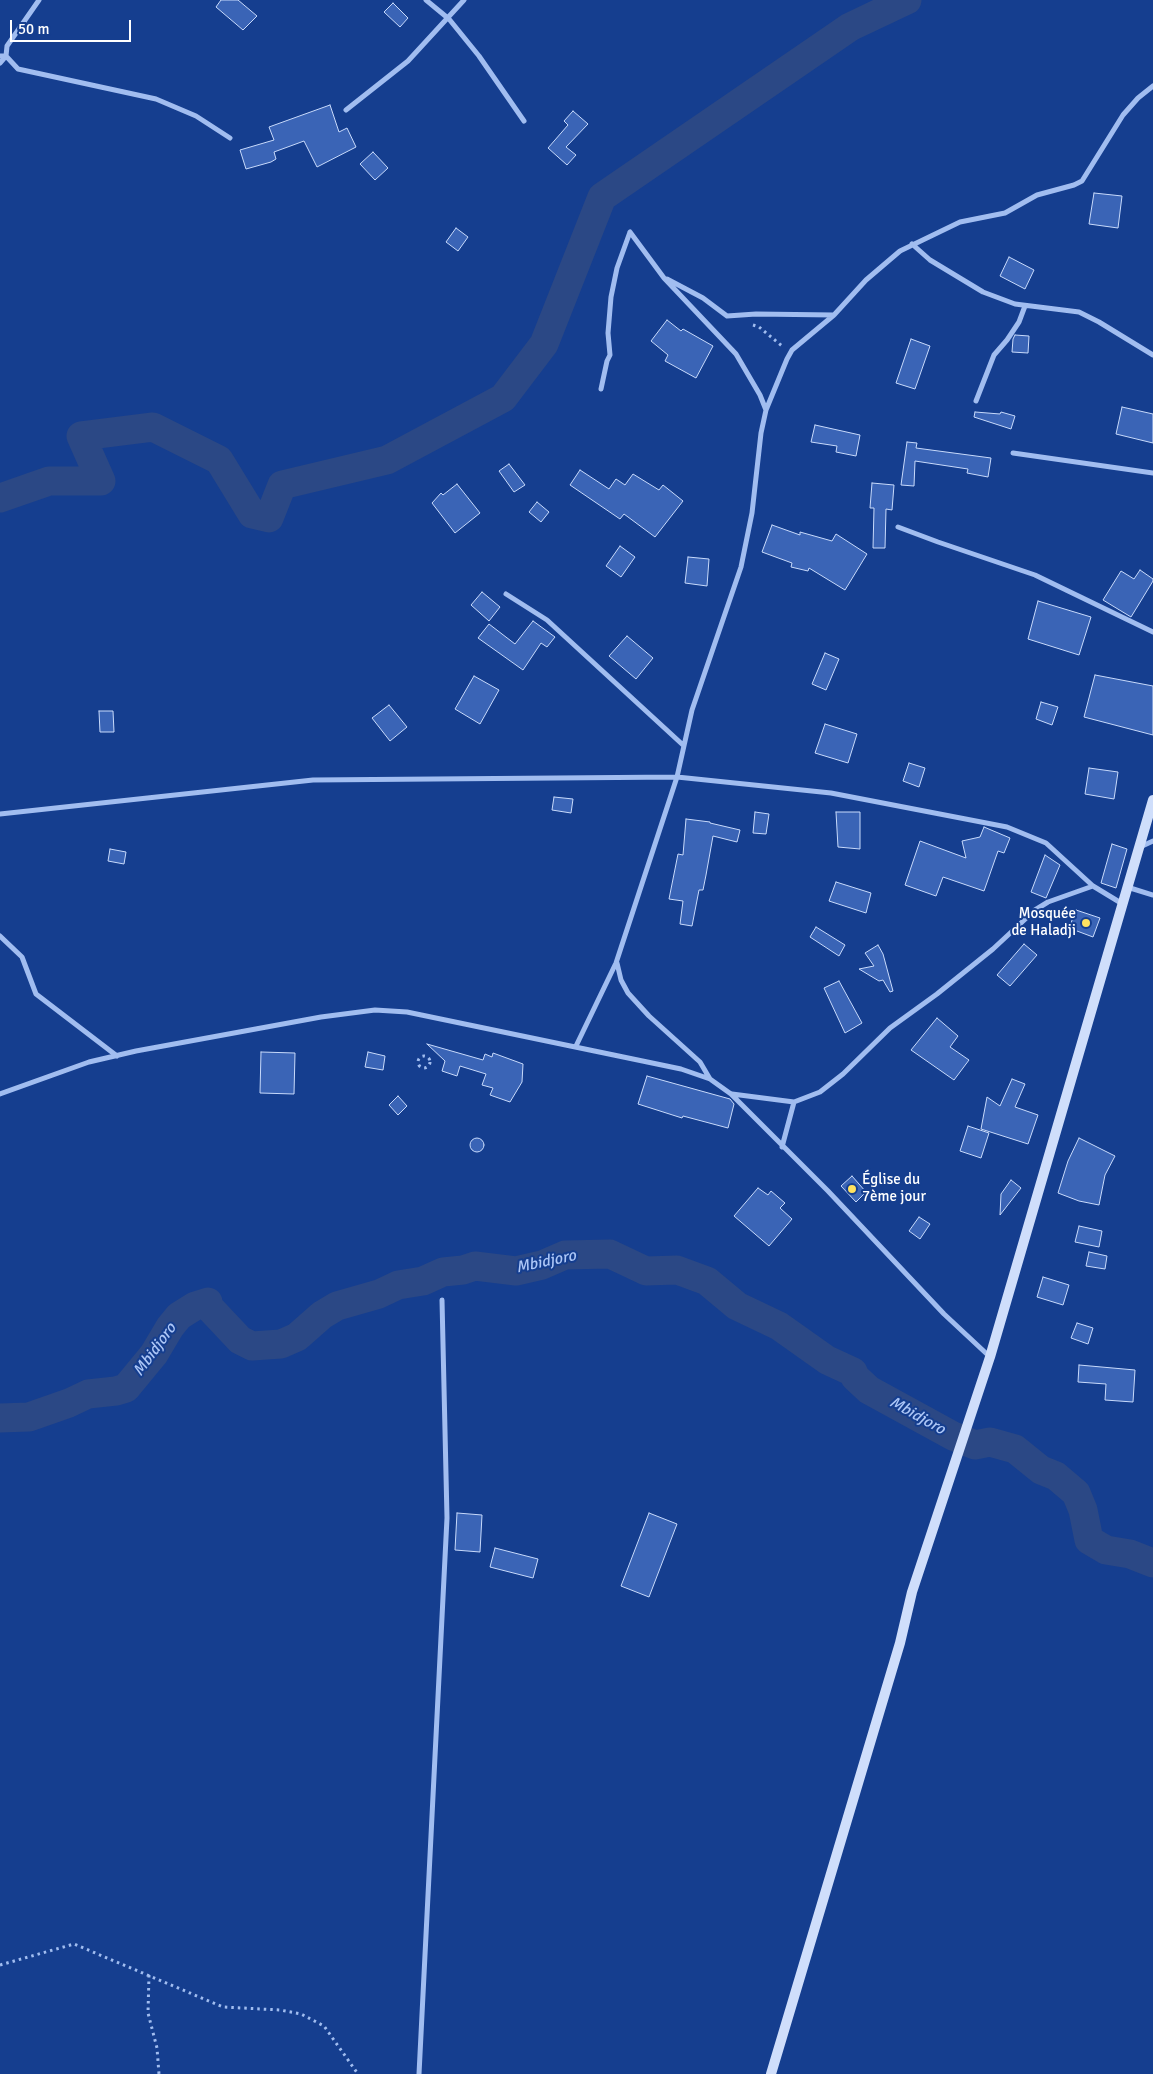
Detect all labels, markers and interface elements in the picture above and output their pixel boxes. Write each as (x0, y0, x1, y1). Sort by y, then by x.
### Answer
scale bar (12, 10, 134, 42)
text: 50 m (18, 20, 49, 38)
place label: Mosquée de Haladji (1011, 905, 1076, 940)
marker: Mosquée de Haladji (1080, 917, 1092, 929)
place label: Église du 7ème jour (862, 1171, 926, 1206)
marker: Église du 7ème jour (846, 1183, 858, 1195)
water label: Mbidjoro (514, 1246, 578, 1278)
water label: Mbidjoro (129, 1320, 181, 1380)
water label: Mbidjoro (886, 1393, 948, 1439)

